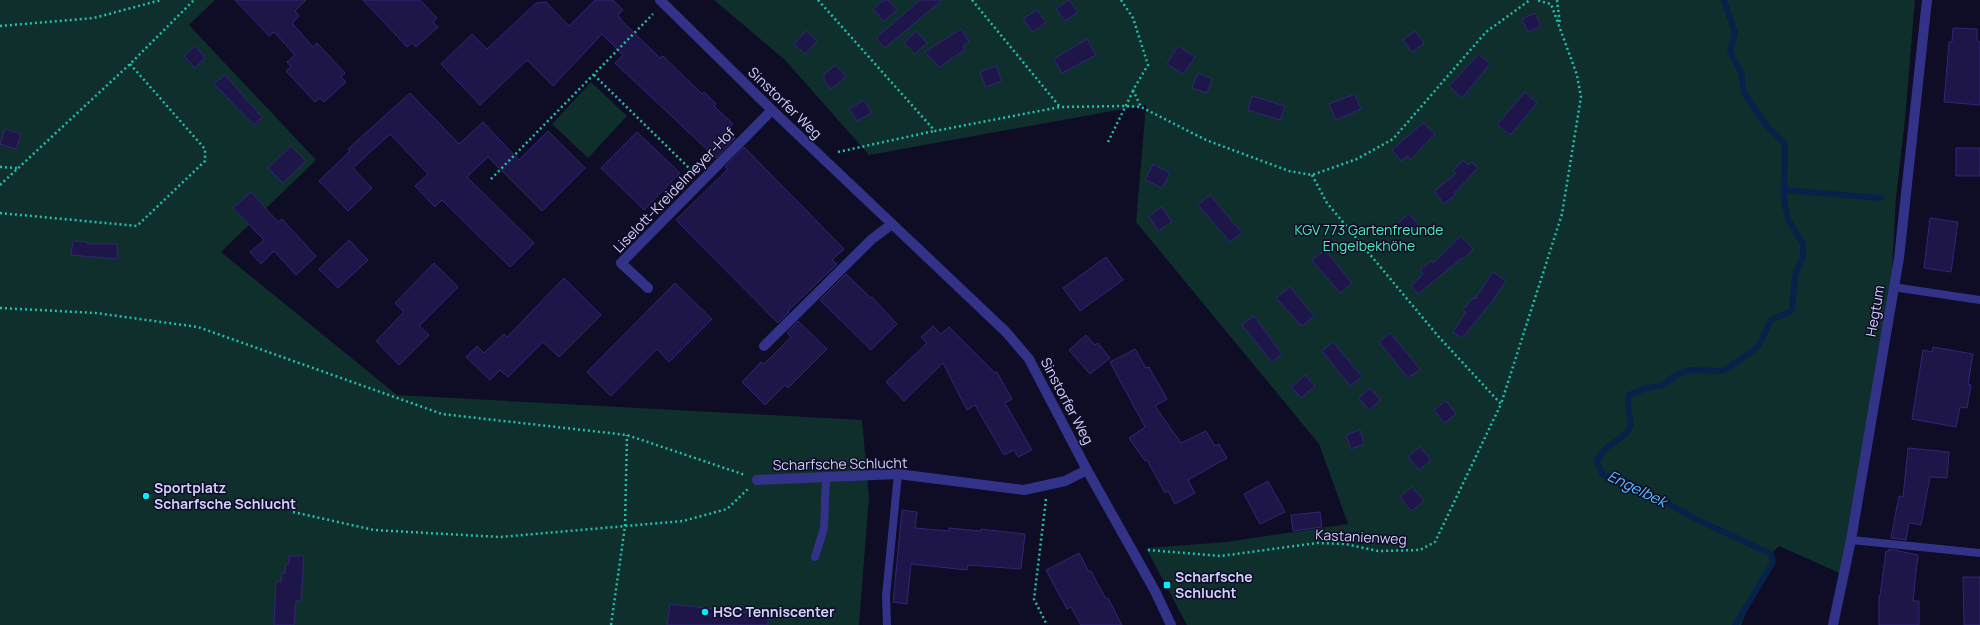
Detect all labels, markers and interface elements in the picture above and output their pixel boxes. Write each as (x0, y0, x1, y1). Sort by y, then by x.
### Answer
street label: Sinstorfer Weg (744, 63, 826, 143)
street label: Liselott-Kreidelmeyer-Hof (609, 123, 739, 256)
park label: KGV 773 Gartenfreunde Engelbekhöhe (1295, 220, 1443, 255)
street label: Hegtum (1861, 284, 1888, 338)
street label: Sinstorfer Weg (1037, 354, 1098, 447)
street label: Scharfsche Schlucht (772, 453, 908, 474)
water label: Engelbek (1604, 465, 1673, 513)
place label: Sportplatz Scharfsche Schlucht (154, 478, 296, 513)
marker: Sportplatz Scharfsche Schlucht (141, 491, 151, 501)
street label: Kastanienweg (1315, 525, 1407, 548)
place label: Scharfsche Schlucht (1175, 567, 1253, 602)
marker: Scharfsche Schlucht (1162, 580, 1172, 590)
place label: HSC Tenniscenter (713, 602, 835, 621)
marker: HSC Tenniscenter (700, 607, 710, 617)

